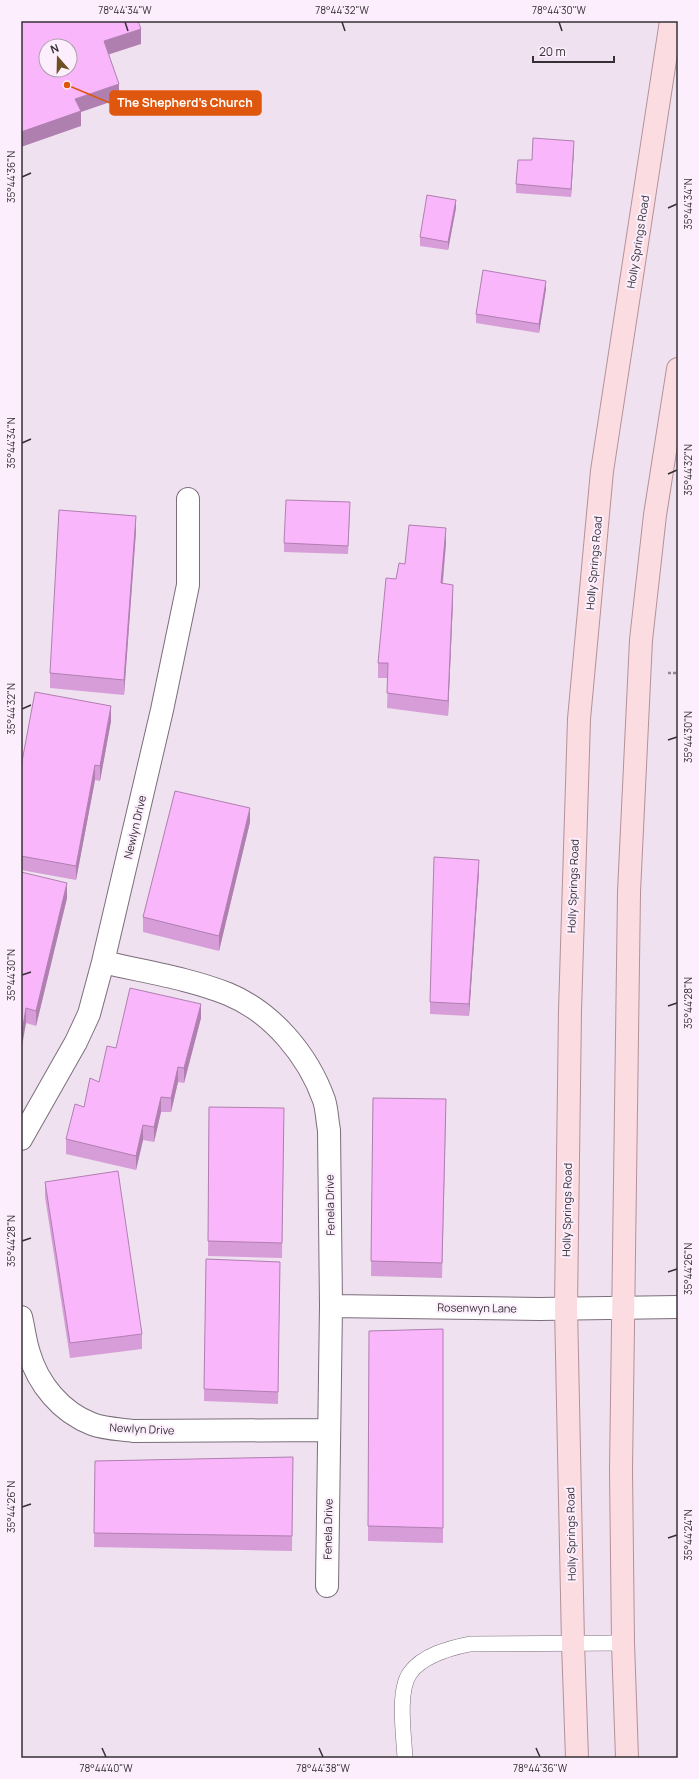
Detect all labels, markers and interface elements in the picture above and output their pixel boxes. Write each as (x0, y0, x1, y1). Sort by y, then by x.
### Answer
text: 78°44'34"W (98, 3, 152, 17)
text: 78°44'32"W (315, 3, 369, 17)
text: 78°44'30"W (532, 3, 587, 17)
north arrow (38, 38, 78, 78)
scale bar (533, 38, 614, 64)
text: N (48, 40, 61, 57)
text: 20 m (539, 43, 566, 60)
callout: The Shepherd's Church (110, 91, 261, 115)
text: The Shepherd's Church (117, 94, 253, 111)
text: 35°44'36"N (4, 151, 18, 203)
text: 35°44'34"N (681, 178, 695, 230)
street label: Holly Springs Road (623, 194, 652, 290)
text: 35°44'34"N (4, 417, 18, 469)
text: 35°44'32"N (681, 444, 695, 496)
street label: Holly Springs Road (582, 515, 605, 610)
text: 35°44'32"N (4, 683, 18, 735)
text: 35°44'30"N (681, 711, 695, 763)
street label: Newlyn Drive (120, 793, 149, 860)
street label: Holly Springs Road (563, 839, 582, 933)
text: 35°44'30"N (4, 949, 18, 1001)
text: 35°44'28"N (681, 977, 695, 1029)
street label: Holly Springs Road (558, 1163, 575, 1257)
street label: Fenela Drive (321, 1174, 338, 1236)
text: 35°44'28"N (4, 1215, 18, 1267)
text: 35°44'26"N (681, 1243, 695, 1295)
street label: Rosenwyn Lane (437, 1299, 517, 1316)
street label: Newlyn Drive (109, 1419, 175, 1438)
text: 35°44'26"N (4, 1481, 18, 1533)
street label: Holly Springs Road (562, 1487, 579, 1581)
street label: Fenela Drive (319, 1498, 336, 1560)
text: 35°44'24"N (681, 1509, 695, 1561)
text: 78°44'40"W (79, 1761, 133, 1775)
text: 78°44'38"W (296, 1761, 350, 1775)
text: 78°44'36"W (513, 1761, 568, 1775)

